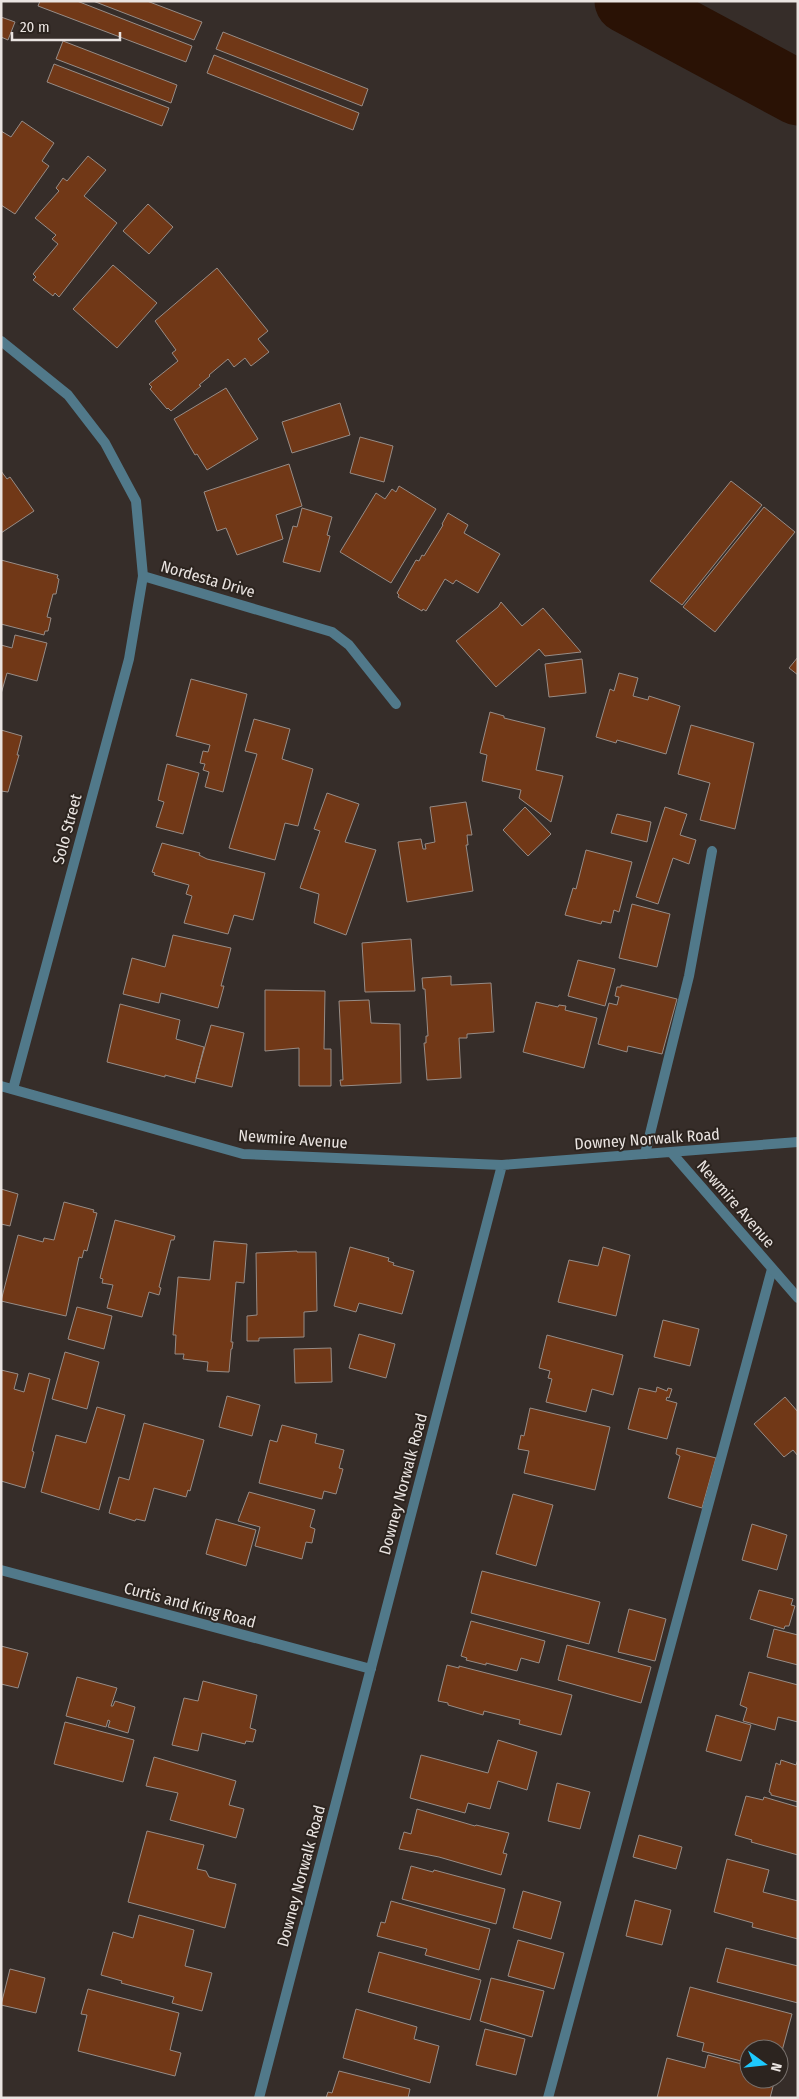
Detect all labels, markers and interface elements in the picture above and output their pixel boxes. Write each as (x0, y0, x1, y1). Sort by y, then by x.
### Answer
scale bar (12, 10, 120, 42)
text: 20 m (20, 18, 50, 36)
street label: Nordesta Drive (159, 556, 257, 602)
street label: Solo Street (49, 791, 86, 866)
street label: Downey Norwalk Road (574, 1124, 720, 1154)
street label: Newmire Avenue (238, 1126, 348, 1152)
street label: Newmire Avenue (693, 1157, 779, 1252)
street label: Downey Norwalk Road (375, 1411, 431, 1557)
street label: Curtis and King Road (122, 1578, 258, 1632)
street label: Downey Norwalk Road (273, 1803, 329, 1949)
north arrow (739, 2039, 789, 2089)
text: N (767, 2061, 785, 2073)

